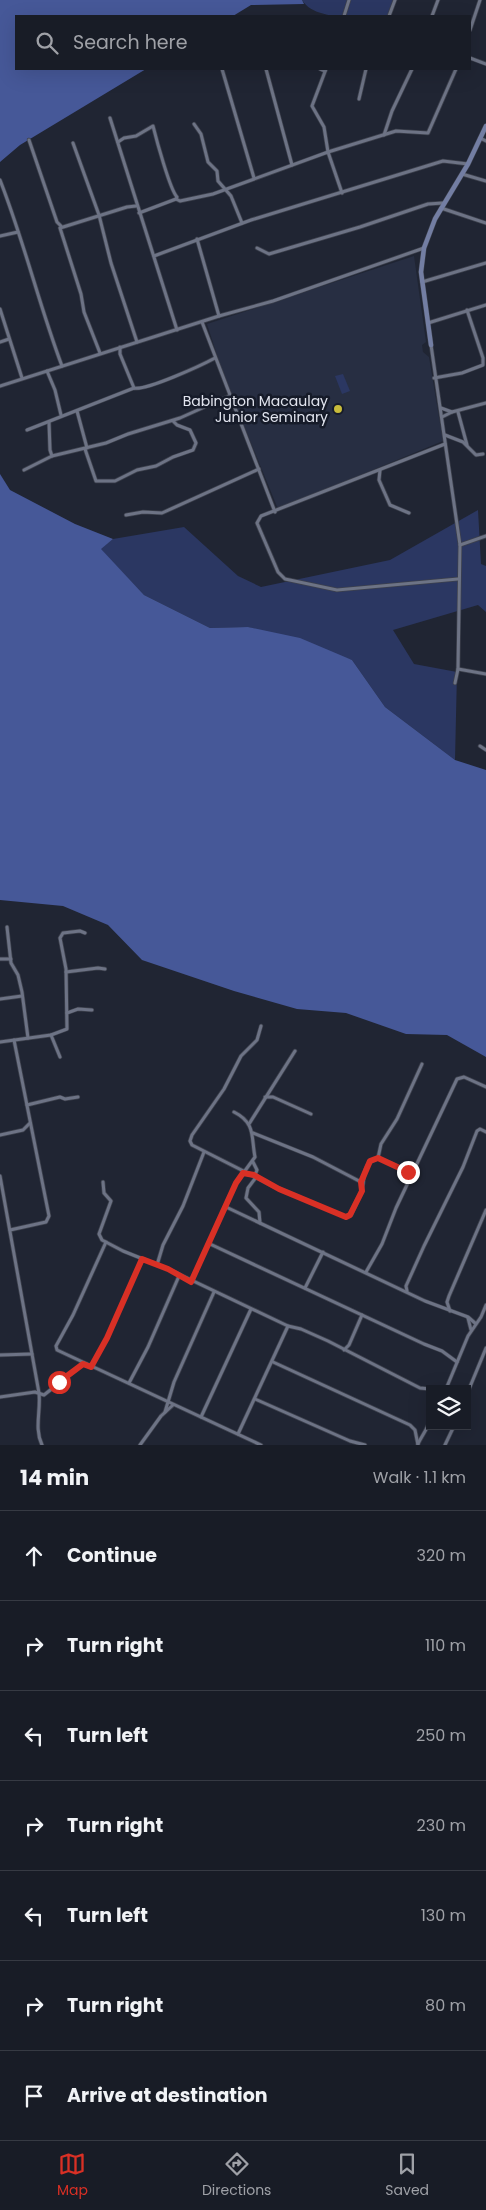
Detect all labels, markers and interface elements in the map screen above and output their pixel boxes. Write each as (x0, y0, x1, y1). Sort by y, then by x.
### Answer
search box (15, 15, 471, 70)
icon: search (33, 29, 61, 57)
text: Search here (73, 29, 187, 56)
place label: Babington Macaulay Junior Seminary (183, 391, 328, 427)
marker: Babington Macaulay Junior Seminary (332, 403, 344, 415)
route end (397, 1161, 420, 1184)
route start (48, 1371, 71, 1394)
map controls (426, 1385, 471, 1430)
button: layers (426, 1385, 471, 1430)
text: 14 min (20, 1463, 89, 1492)
text: Walk · 1.1 km (373, 1466, 466, 1489)
icon: ahead (20, 1542, 48, 1570)
text: Continue (67, 1542, 157, 1569)
text: 320 m (417, 1544, 466, 1567)
icon: right (20, 1632, 48, 1660)
text: Turn right (67, 1632, 163, 1659)
text: 110 m (425, 1634, 466, 1657)
icon: left (20, 1722, 48, 1750)
text: Turn left (67, 1722, 148, 1749)
text: 250 m (416, 1724, 466, 1747)
icon: right (20, 1812, 48, 1840)
text: Turn right (67, 1812, 163, 1839)
text: 230 m (417, 1814, 466, 1837)
icon: left (20, 1902, 48, 1930)
text: Turn left (67, 1902, 148, 1929)
text: 130 m (421, 1904, 466, 1927)
icon: right (20, 1992, 48, 2020)
text: Turn right (67, 1992, 163, 2019)
text: 80 m (425, 1994, 466, 2017)
icon: arrive (20, 2082, 48, 2110)
text: Arrive at destination (67, 2082, 268, 2109)
tab: Map (57, 2150, 88, 2201)
tab: Directions (202, 2150, 271, 2201)
tab: Saved (385, 2150, 429, 2201)

